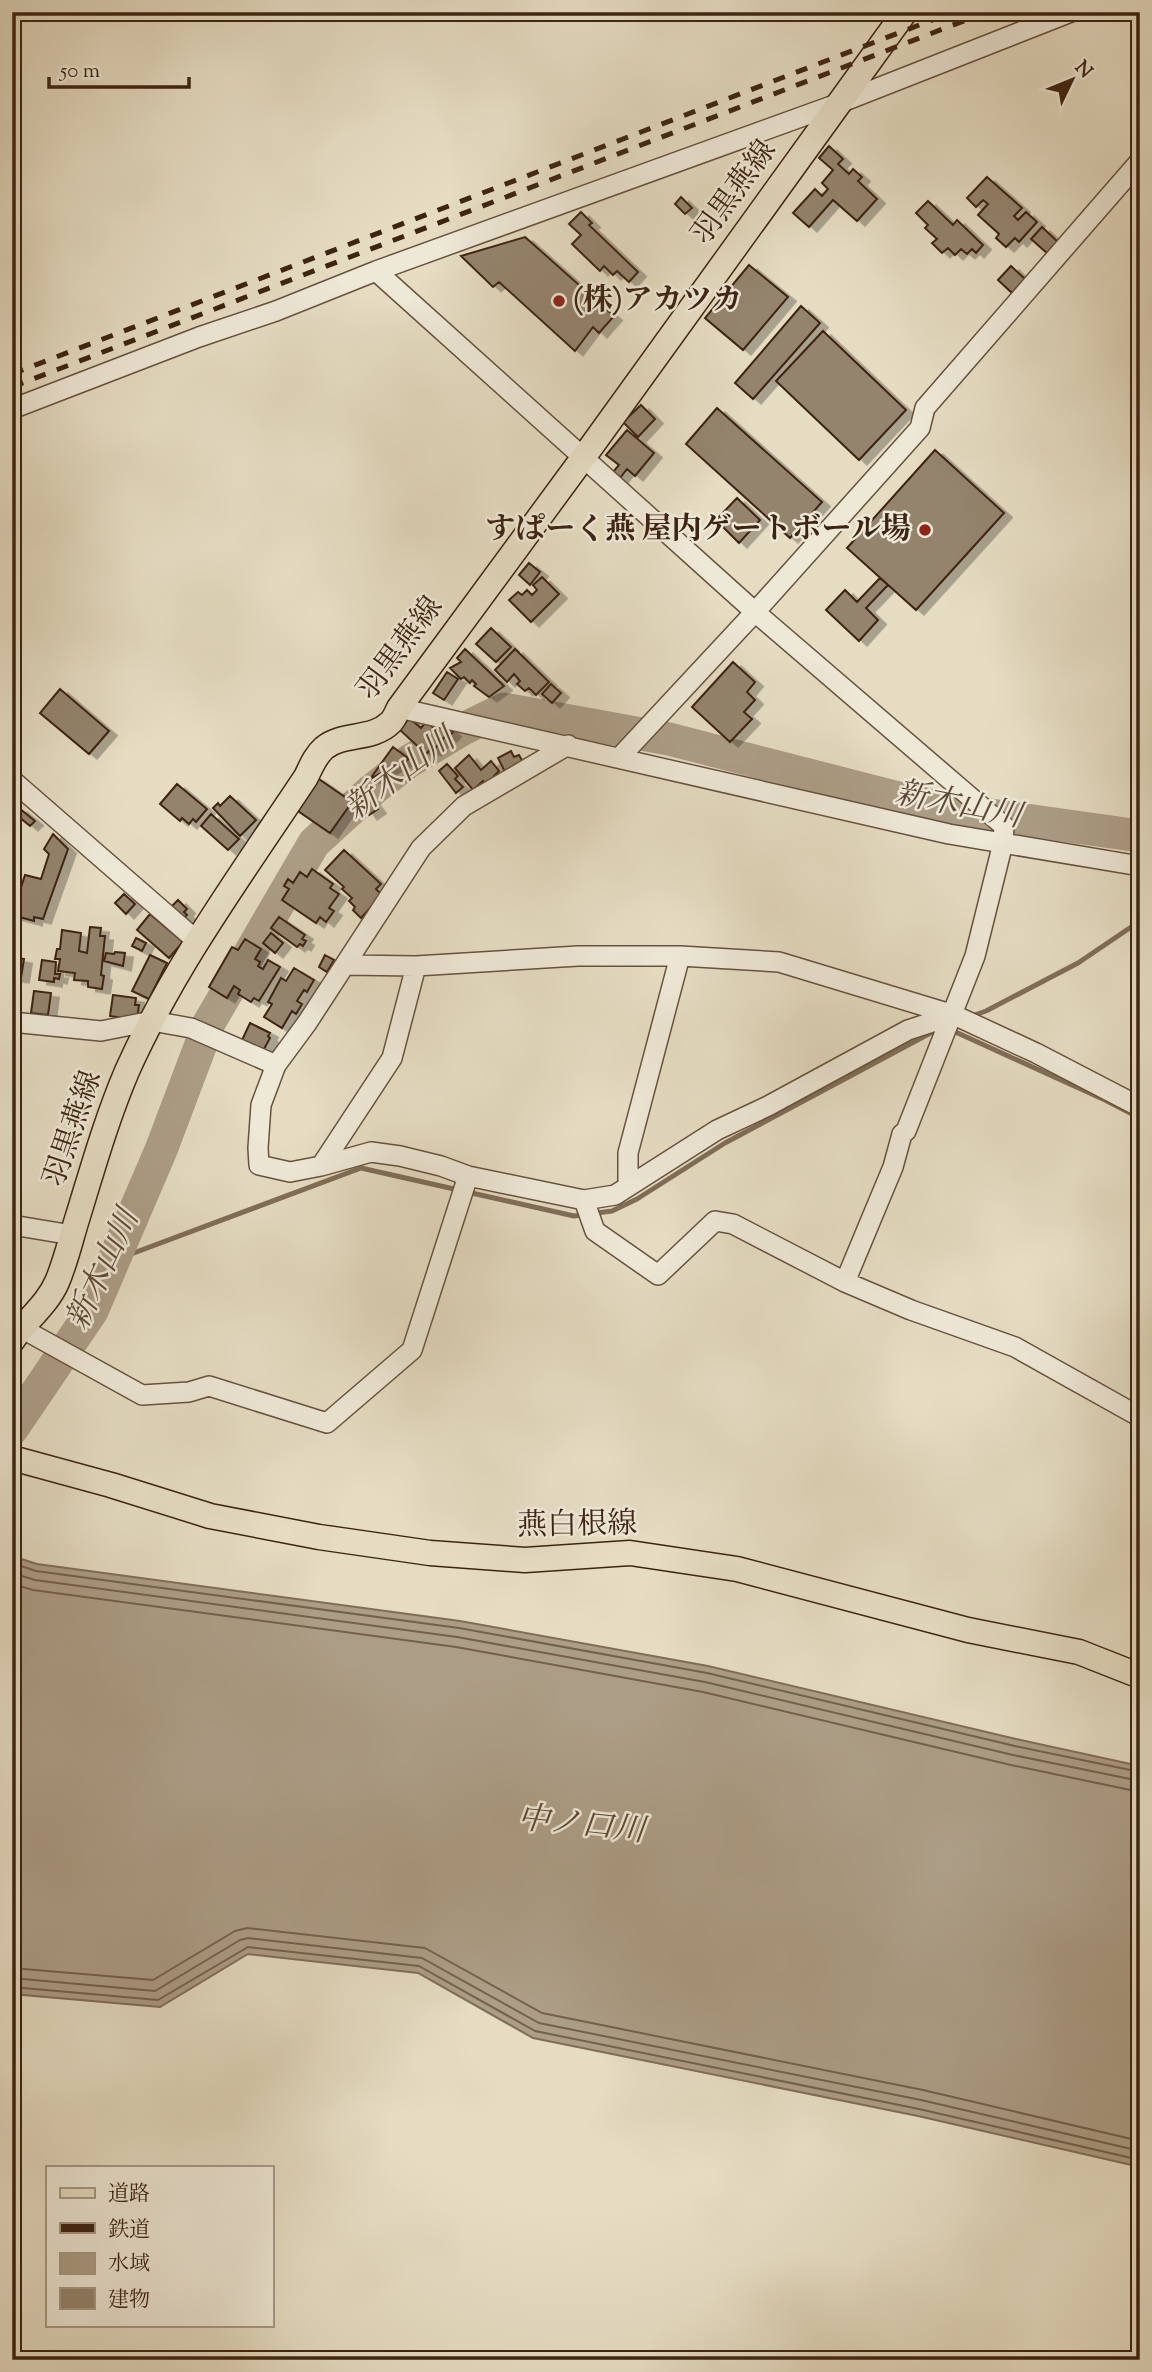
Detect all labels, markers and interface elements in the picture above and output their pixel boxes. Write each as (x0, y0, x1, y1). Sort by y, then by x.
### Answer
scale bar (49, 46, 189, 90)
north arrow (1036, 46, 1106, 116)
text: N (1068, 55, 1098, 85)
text: 50 m (59, 57, 100, 87)
street label: 羽黒燕線 (682, 132, 788, 254)
place label: (株)アカツカ (573, 280, 742, 323)
marker: (株)アカツカ (551, 293, 567, 309)
place label: すぱーく燕 屋内ゲートボール場 (485, 509, 911, 552)
marker: すぱーく燕 屋内ゲートボール場 (917, 522, 933, 538)
street label: 羽黒燕線 (348, 588, 454, 710)
water label: 新木山川 (336, 716, 468, 832)
water label: 新木山川 (891, 771, 1028, 841)
street label: 羽黒燕線 (34, 1065, 114, 1193)
water label: 新木山川 (56, 1200, 153, 1338)
street label: 燕白根線 (517, 1503, 637, 1549)
water label: 中ノ口川 (515, 1796, 650, 1856)
legend (46, 2166, 273, 2326)
text: 道路 (108, 2180, 150, 2210)
text: 鉄道 (108, 2216, 150, 2246)
text: 水域 (108, 2250, 150, 2280)
text: 建物 (108, 2286, 150, 2316)

